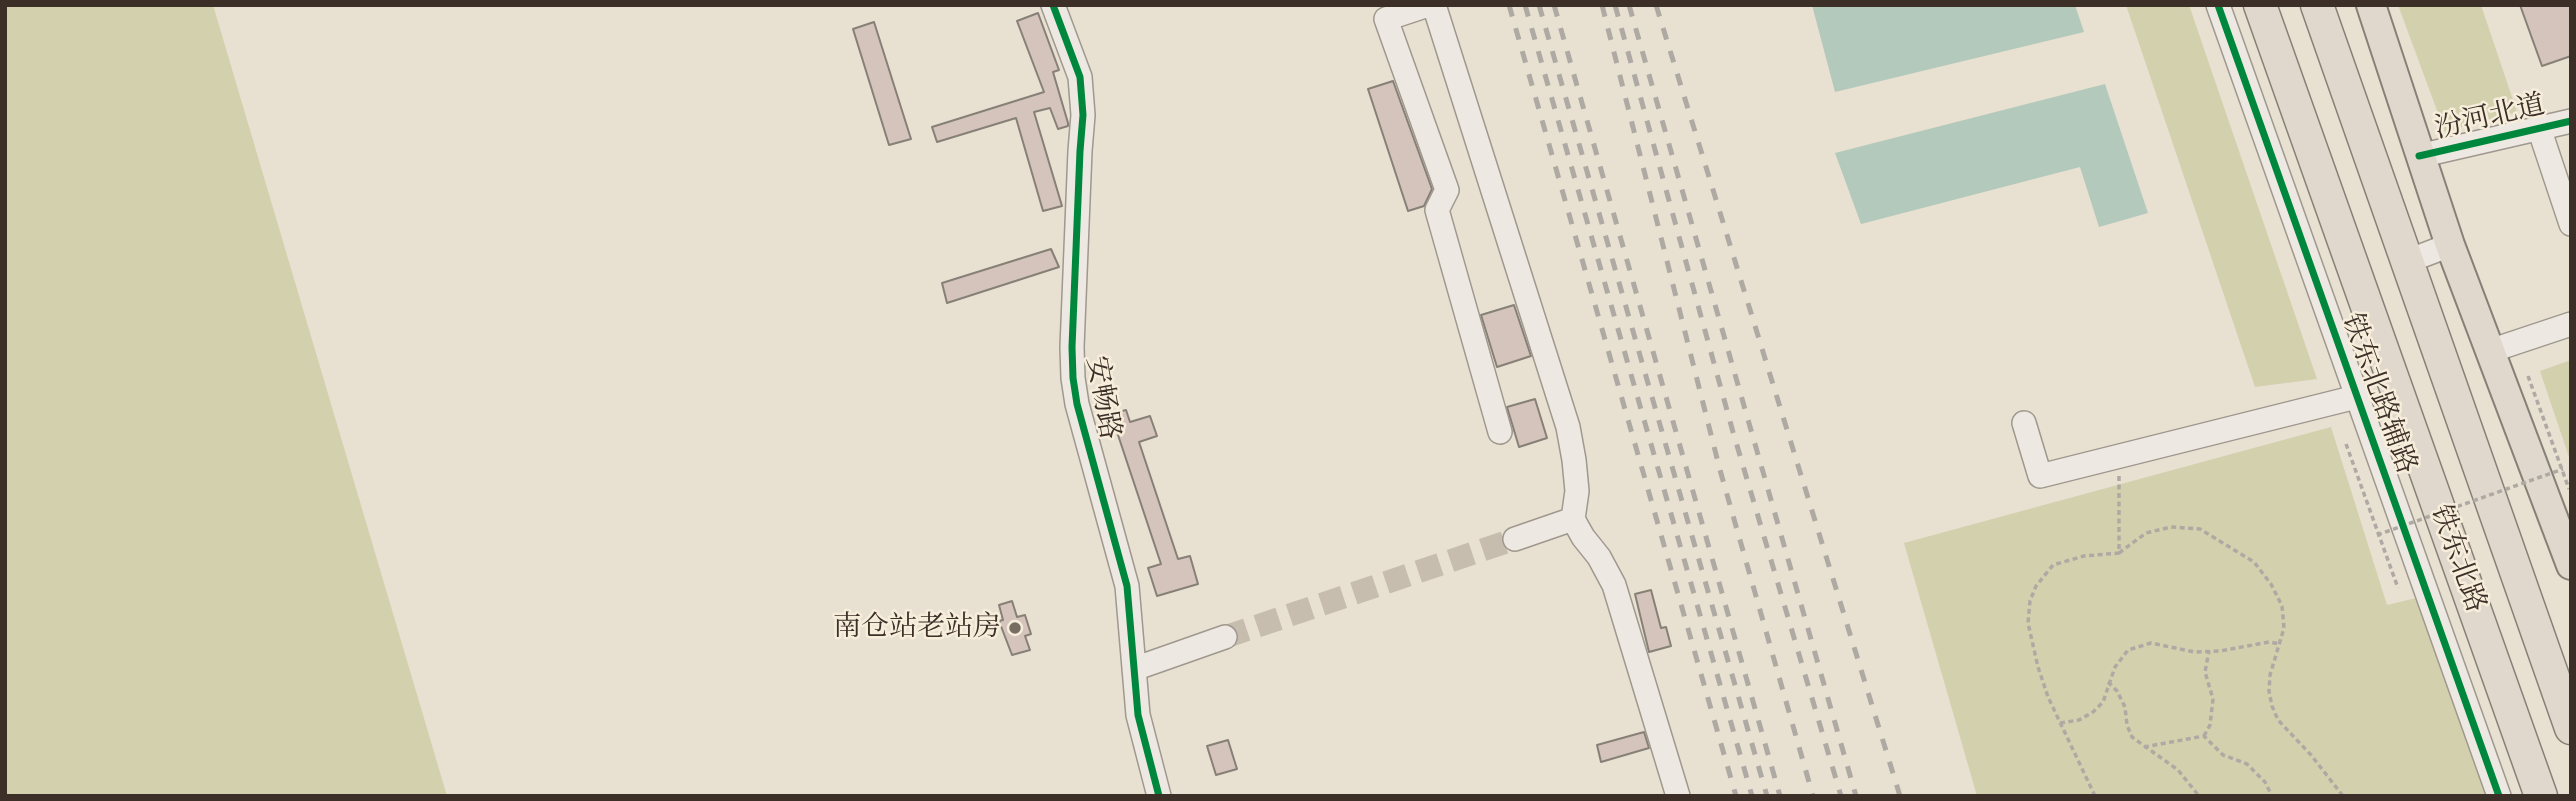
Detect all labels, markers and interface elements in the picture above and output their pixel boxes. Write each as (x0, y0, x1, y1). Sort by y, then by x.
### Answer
street label: 汾河北道 (2432, 89, 2548, 147)
street label: 铁东北路辅路 (2333, 309, 2423, 479)
street label: 安畅路 (1078, 354, 1126, 442)
street label: 铁东北路 (2422, 501, 2492, 617)
place label: 南仓站老站房 (833, 611, 1001, 645)
marker: 南仓站老站房 (1007, 620, 1023, 636)

